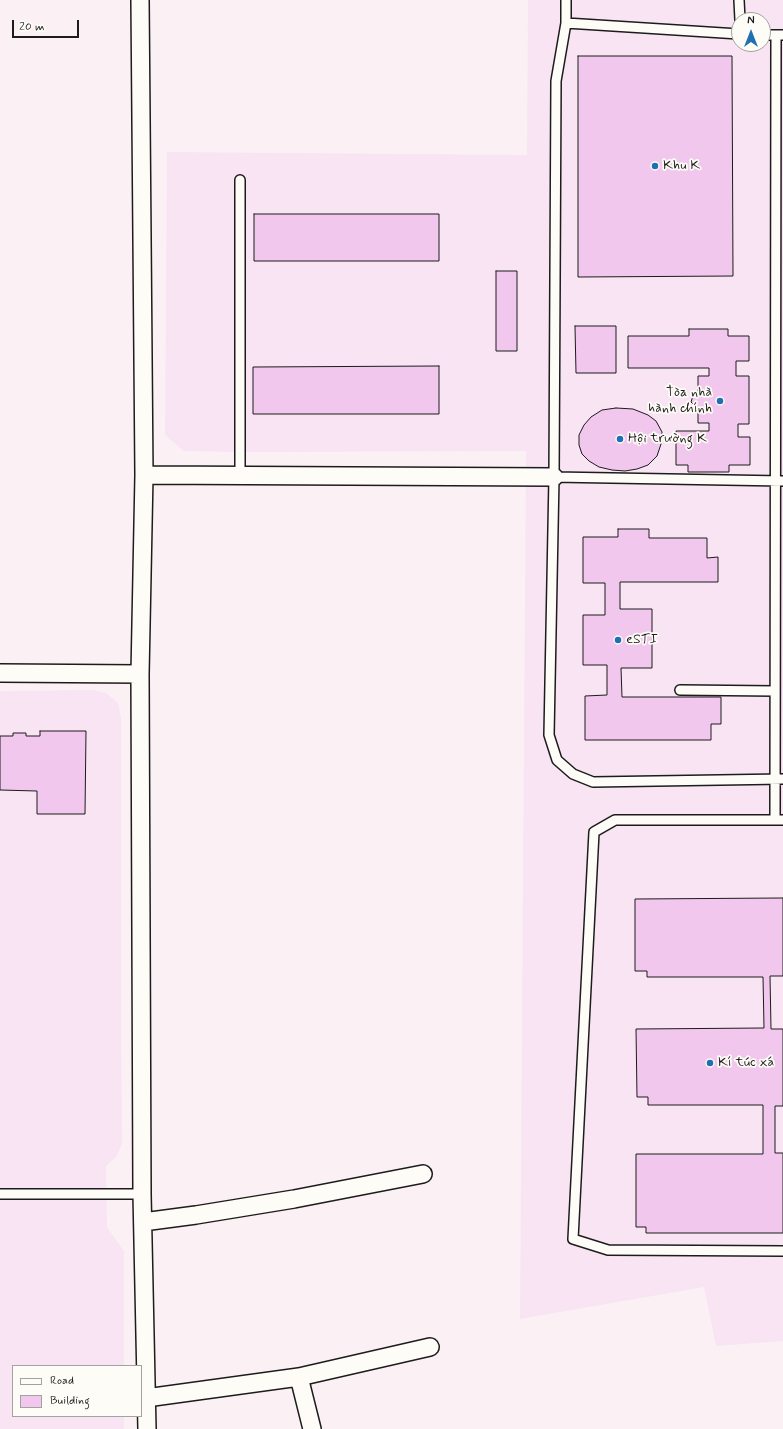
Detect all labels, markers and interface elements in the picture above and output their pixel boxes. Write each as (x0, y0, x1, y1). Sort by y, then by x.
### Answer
scale bar (14, 12, 81, 38)
north arrow (731, 12, 771, 52)
text: N (747, 14, 755, 28)
text: 20 m (19, 19, 45, 35)
place label: Khu K (663, 158, 700, 174)
marker: Khu K (650, 161, 660, 171)
place label: Tòa nhà hành chính (648, 385, 712, 418)
marker: Tòa nhà hành chính (715, 396, 725, 406)
place label: Hội trường K (628, 431, 707, 447)
marker: Hội trường K (615, 434, 625, 444)
place label: eSTI (626, 632, 658, 648)
marker: eSTI (613, 635, 623, 645)
place label: Kí túc xá (718, 1055, 774, 1071)
marker: Kí túc xá (705, 1058, 715, 1068)
legend (12, 1365, 142, 1417)
text: Road (50, 1373, 74, 1389)
text: Building (50, 1393, 90, 1409)

